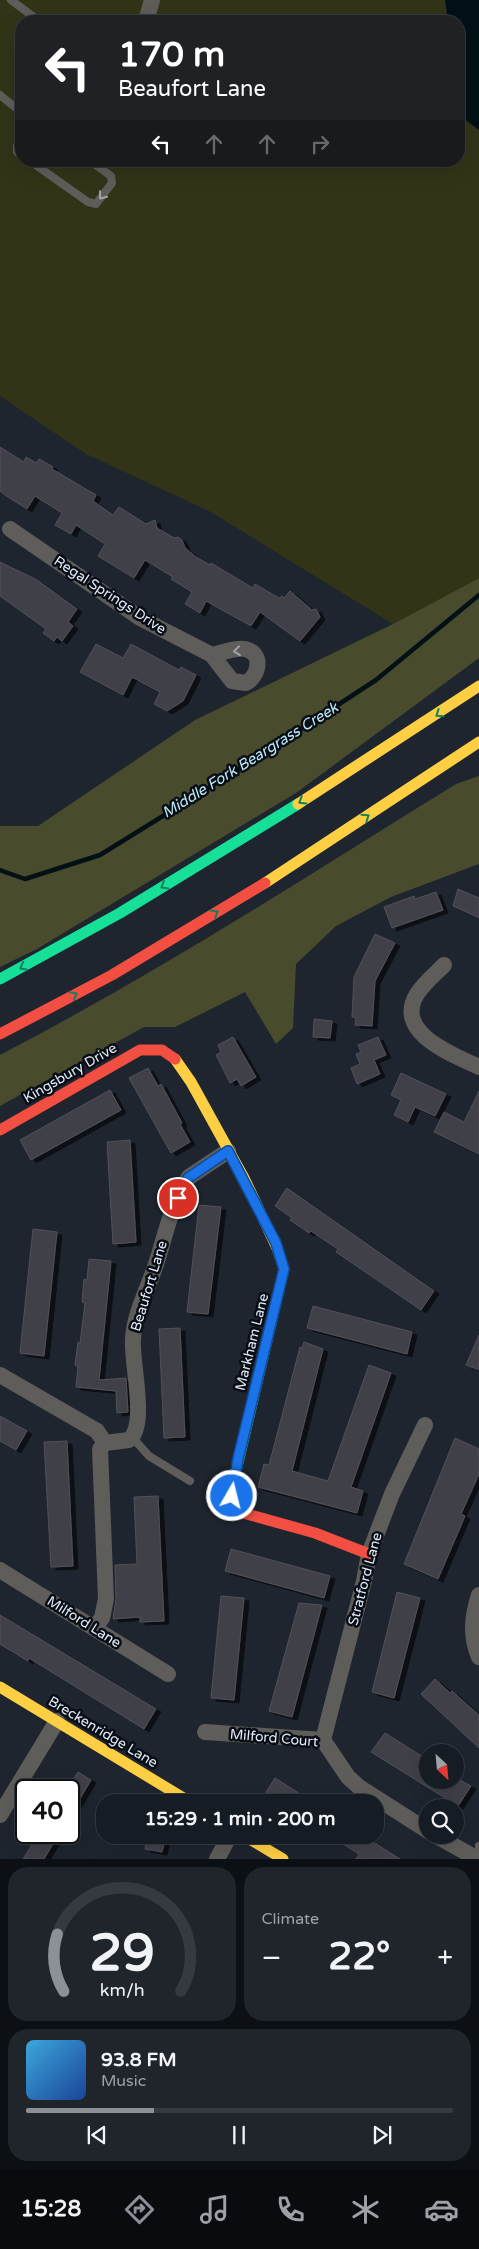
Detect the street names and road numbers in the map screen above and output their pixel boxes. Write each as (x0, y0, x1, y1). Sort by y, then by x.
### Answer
street label: Regal Springs Drive (51, 552, 169, 638)
street label: Kingsbury Drive (20, 1039, 120, 1107)
street label: Beaufort Lane (127, 1238, 171, 1333)
street label: Markham Lane (232, 1292, 272, 1392)
street label: Stratford Lane (344, 1531, 386, 1627)
street label: Milford Lane (44, 1593, 124, 1651)
street label: Breckenridge Lane (45, 1693, 161, 1771)
street label: Milford Court (229, 1726, 320, 1750)

